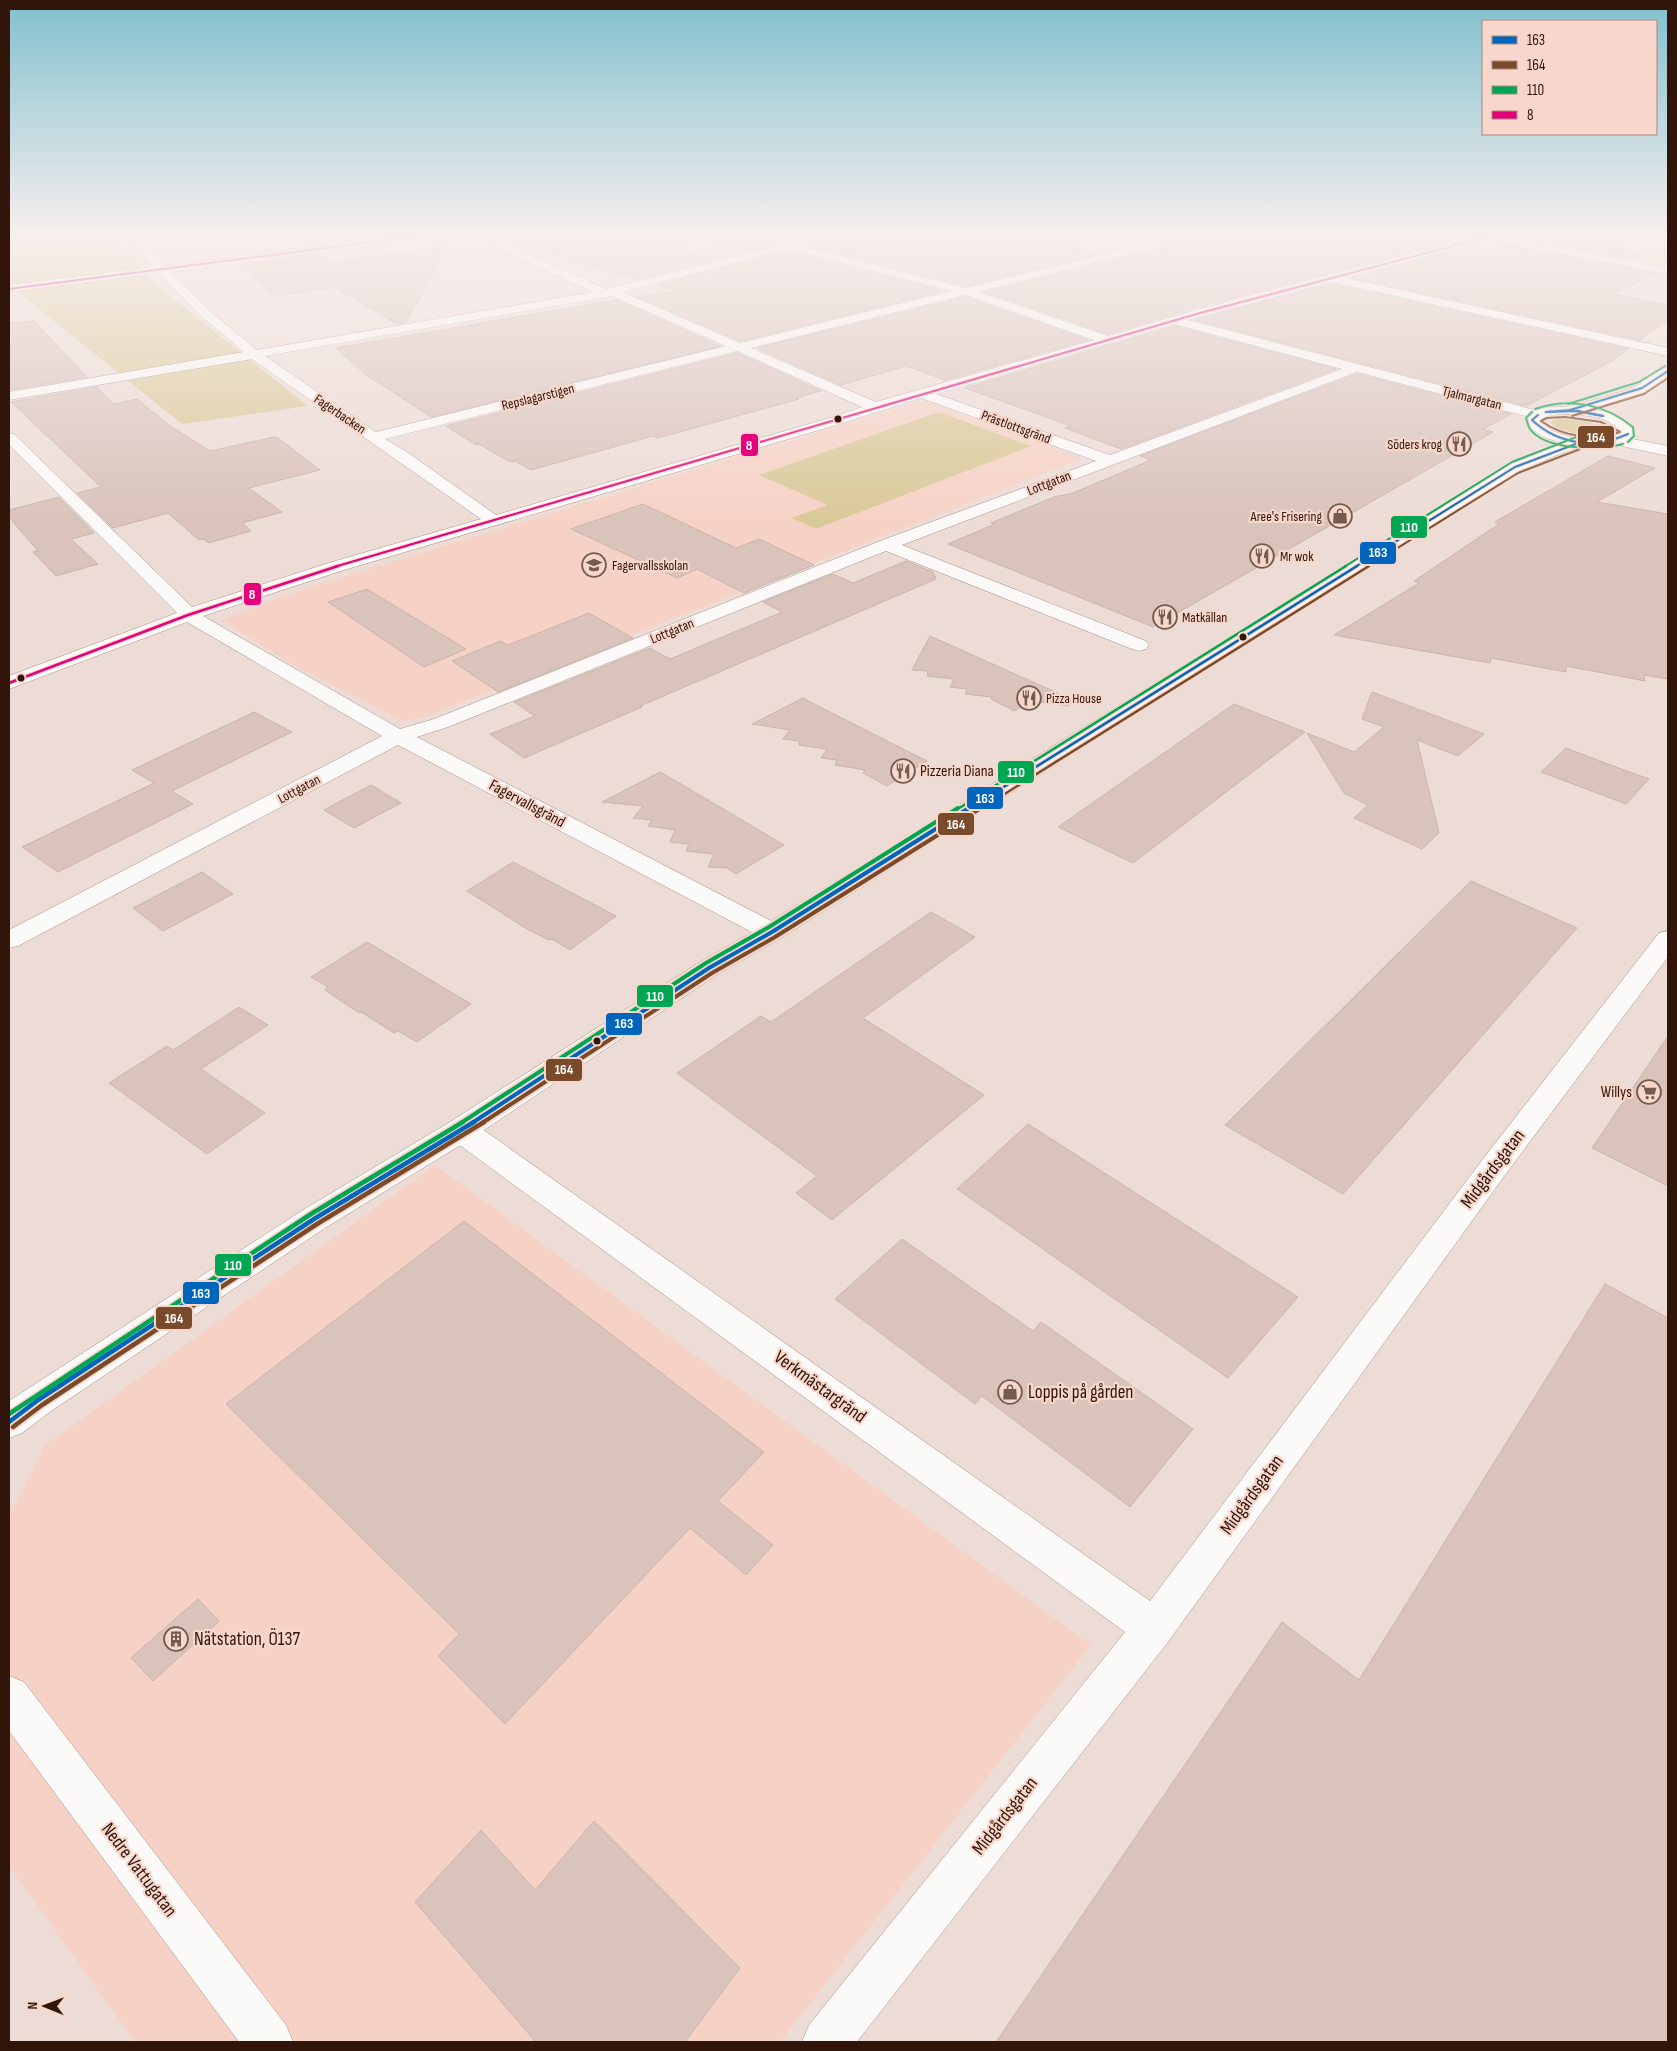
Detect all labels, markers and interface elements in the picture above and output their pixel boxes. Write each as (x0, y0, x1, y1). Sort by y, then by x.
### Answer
legend (1482, 20, 1657, 135)
text: 163 (1527, 31, 1545, 50)
text: 164 (1527, 56, 1545, 75)
text: 110 (1527, 81, 1544, 100)
text: 8 (1527, 106, 1534, 125)
street label: Repslagarstigen (500, 380, 576, 414)
street label: Tjalmargatan (1441, 382, 1503, 414)
street label: Fagerbacken (311, 390, 369, 438)
street label: Prästlottsgränd (979, 407, 1053, 447)
unlabelled marker (833, 414, 843, 424)
line badge: 164 (1577, 425, 1615, 449)
text: 164 (1587, 429, 1606, 446)
restaurant icon: Söders krog (1446, 431, 1472, 457)
line badge: 8 (740, 433, 759, 457)
place label: Söders krog (1387, 436, 1442, 453)
text: 8 (746, 437, 753, 454)
street label: Lottgatan (1025, 467, 1073, 499)
shop icon: Aree's Frisering (1327, 503, 1353, 529)
place label: Aree's Frisering (1249, 508, 1322, 525)
line badge: 110 (1390, 515, 1428, 539)
text: 110 (1400, 519, 1418, 536)
line badge: 163 (1359, 541, 1397, 565)
restaurant icon: Mr wok (1249, 543, 1275, 569)
text: 163 (1369, 544, 1387, 561)
place label: Mr wok (1280, 548, 1314, 565)
school or university icon: Fagervallsskolan (581, 552, 607, 578)
place label: Fagervallsskolan (612, 557, 688, 574)
line badge: 8 (243, 582, 262, 606)
text: 8 (249, 586, 256, 603)
restaurant icon: Matkällan (1152, 604, 1178, 630)
place label: Matkällan (1182, 609, 1227, 626)
street label: Lottgatan (648, 615, 696, 647)
unlabelled marker (1238, 632, 1248, 642)
unlabelled marker (16, 673, 26, 683)
restaurant icon: Pizza House (1016, 685, 1042, 711)
place label: Pizza House (1046, 690, 1102, 707)
restaurant icon: Pizzeria Diana (890, 758, 916, 784)
line badge: 110 (997, 760, 1035, 784)
place label: Pizzeria Diana (920, 762, 994, 781)
text: 110 (1007, 764, 1025, 781)
street label: Lottgatan (275, 771, 323, 807)
street label: Fagervallsgränd (486, 776, 568, 832)
line badge: 163 (966, 786, 1004, 810)
text: 163 (976, 790, 994, 807)
line badge: 164 (937, 812, 975, 836)
text: 164 (947, 816, 966, 833)
line badge: 110 (636, 984, 674, 1008)
text: 110 (646, 988, 664, 1005)
line badge: 163 (605, 1012, 643, 1036)
text: 163 (615, 1015, 633, 1032)
unlabelled marker (592, 1036, 602, 1046)
line badge: 164 (545, 1058, 583, 1082)
text: 164 (555, 1061, 574, 1078)
supermarket icon: Willys (1636, 1079, 1662, 1105)
place label: Willys (1601, 1083, 1632, 1102)
street label: Midgårdsgatan (1456, 1125, 1530, 1213)
line badge: 110 (214, 1253, 252, 1277)
text: 110 (224, 1257, 242, 1274)
line badge: 163 (182, 1281, 220, 1305)
text: 163 (192, 1285, 210, 1302)
line badge: 164 (155, 1306, 193, 1330)
text: 164 (165, 1310, 184, 1327)
street label: Verkmästargränd (769, 1346, 871, 1428)
shop icon: Loppis på gården (997, 1379, 1023, 1405)
place label: Loppis på gården (1028, 1381, 1134, 1404)
street label: Midgårdsgatan (1215, 1451, 1289, 1539)
building icon: Nätstation, Ö137 (163, 1626, 189, 1652)
place label: Nätstation, Ö137 (194, 1628, 300, 1651)
street label: Midgårdsgatan (967, 1772, 1043, 1860)
street label: Nedre Vattugatan (96, 1818, 182, 1922)
north arrow (20, 1981, 70, 2031)
text: N (24, 2002, 41, 2010)

